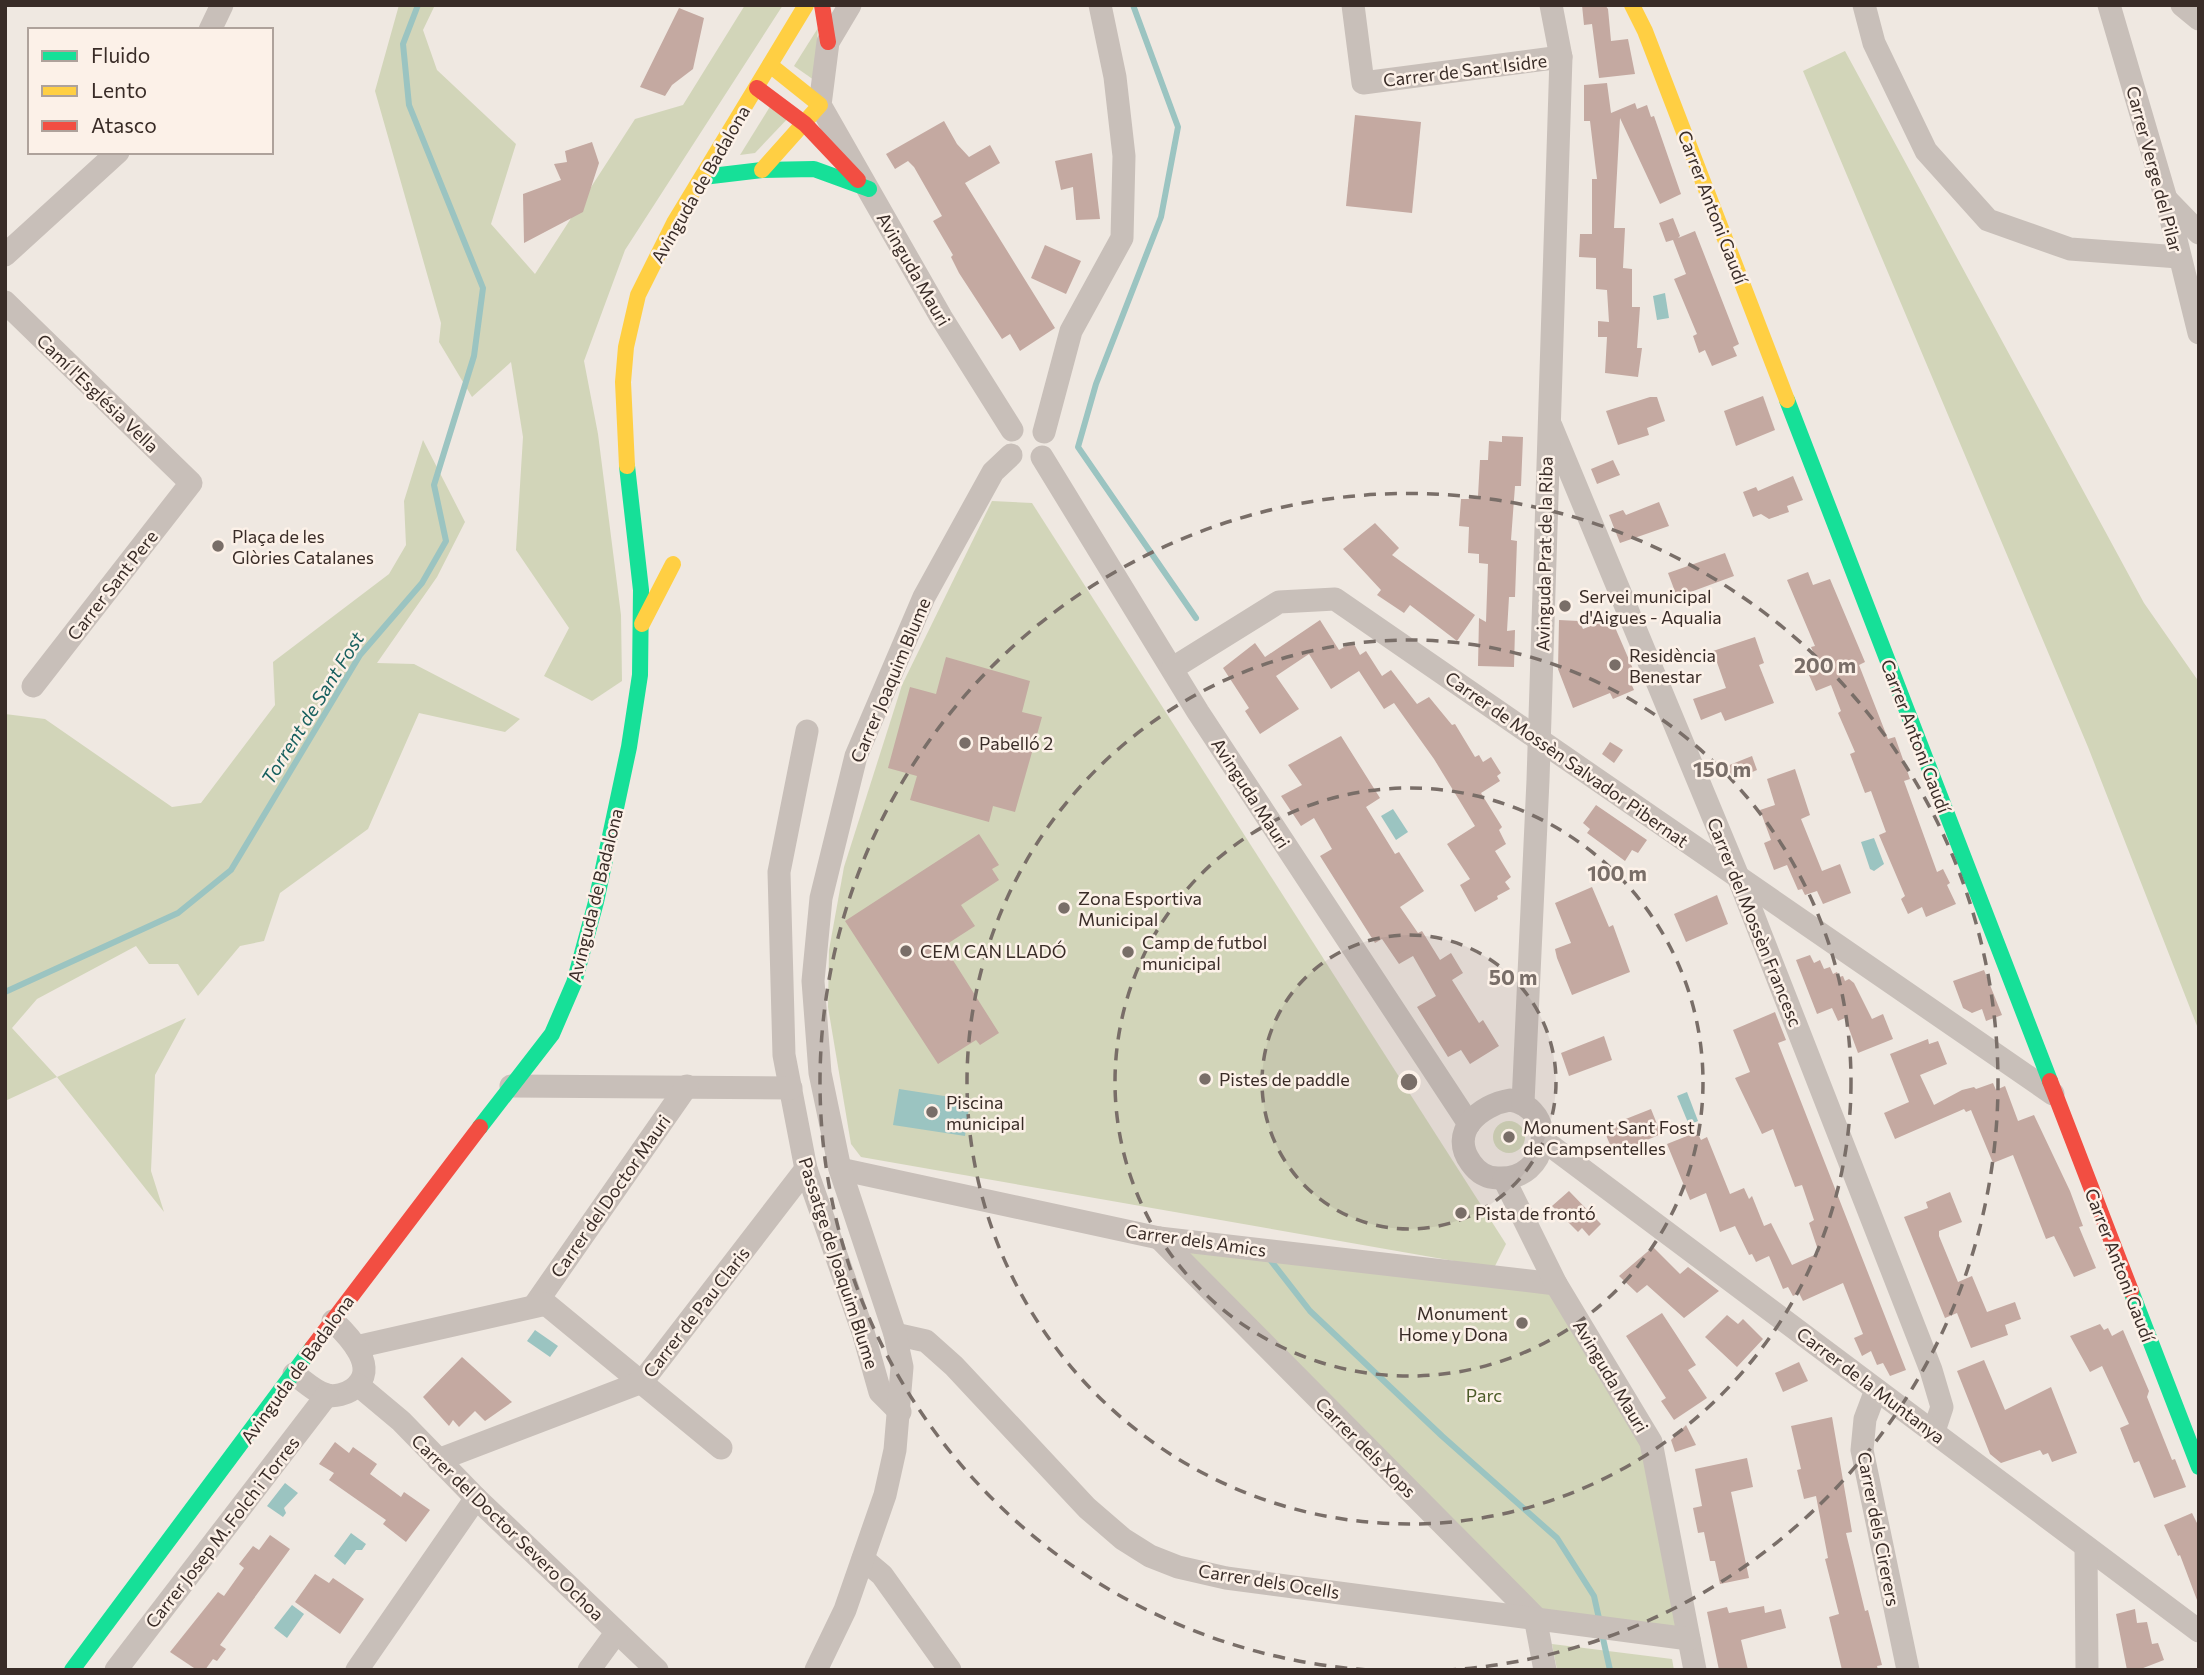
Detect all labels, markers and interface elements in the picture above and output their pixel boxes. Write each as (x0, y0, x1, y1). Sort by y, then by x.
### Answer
legend (28, 28, 273, 154)
text: Fluido (91, 42, 150, 67)
street label: Carrer de Sant Isidre (1382, 49, 1548, 91)
text: Lento (91, 77, 147, 102)
street label: Carrer Verge del Pilar (2122, 83, 2188, 255)
street label: Avinguda de Badalona (646, 101, 754, 267)
text: Atasco (91, 112, 157, 137)
street label: Carrer Antoni Gaudí (1674, 127, 1753, 288)
street label: Avinguda Mauri (873, 208, 955, 330)
street label: Camí l'Església Vella (32, 329, 164, 457)
street label: Avinguda Prat de la Riba (1531, 456, 1557, 652)
street label: Carrer Sant Pere (62, 525, 162, 645)
place label: Plaça de les Glòries Catalanes (232, 525, 374, 568)
marker: Plaça de les Glòries Catalanes (210, 538, 226, 554)
place label: Servei municipal d'Aigues - Aqualia (1579, 585, 1722, 628)
street label: Carrer Joaquim Blume (845, 594, 935, 766)
marker: Servei municipal d'Aigues - Aqualia (1557, 598, 1573, 614)
water label: Torrent de Sant Fost (256, 627, 369, 788)
place label: Residència Benestar (1629, 644, 1716, 687)
text: 200 m (1794, 652, 1856, 677)
street label: Carrer Antoni Gaudí (1877, 656, 1956, 817)
marker: Residència Benestar (1607, 657, 1623, 673)
street label: Carrer de Mossèn Salvador Pibernat (1441, 666, 1693, 852)
place label: Pabelló 2 (979, 732, 1053, 754)
street label: Avinguda Mauri (1207, 734, 1295, 852)
marker: Pabelló 2 (957, 735, 973, 751)
text: 150 m (1693, 756, 1751, 781)
street label: Avinguda de Badalona (563, 806, 627, 984)
street label: Carrer del Mossèn Francesc (1703, 814, 1807, 1030)
text: 100 m (1587, 860, 1647, 885)
place label: Zona Esportiva Municipal (1078, 887, 1202, 930)
marker: Zona Esportiva Municipal (1056, 900, 1072, 916)
place label: Camp de futbol municipal (1142, 931, 1267, 974)
place label: CEM CAN LLADÓ (920, 940, 1066, 962)
marker: CEM CAN LLADÓ (898, 943, 914, 959)
marker: Camp de futbol municipal (1120, 944, 1136, 960)
text: 50 m (1489, 964, 1537, 989)
place label: Pistes de paddle (1219, 1068, 1350, 1090)
centre of rings (1397, 1070, 1421, 1094)
marker: Pistes de paddle (1197, 1071, 1213, 1087)
place label: Piscina municipal (946, 1091, 1025, 1134)
marker: Piscina municipal (924, 1104, 940, 1120)
street label: Carrer del Doctor Mauri (545, 1110, 675, 1282)
place label: Monument Sant Fost de Campsentelles (1523, 1116, 1695, 1159)
marker: Monument Sant Fost de Campsentelles (1501, 1129, 1517, 1145)
street label: Passatge de Joaquim Blume (794, 1155, 884, 1371)
street label: Carrer Antoni Gaudí (2081, 1185, 2160, 1346)
place label: Pista de frontó (1475, 1202, 1596, 1224)
marker: Pista de frontó (1453, 1205, 1469, 1221)
street label: Carrer dels Amics (1124, 1219, 1268, 1261)
street label: Carrer de Pau Claris (638, 1242, 754, 1382)
street label: Avinguda de Badalona (236, 1290, 358, 1448)
place label: Monument Home y Dona (1399, 1302, 1508, 1345)
marker: Monument Home y Dona (1514, 1315, 1530, 1331)
street label: Avinguda Mauri (1569, 1316, 1653, 1436)
street label: Carrer de la Muntanya (1793, 1322, 1949, 1448)
park label: Parc (1466, 1384, 1502, 1406)
street label: Carrer dels Xops (1311, 1392, 1421, 1502)
street label: Carrer del Doctor Severo Ochoa (407, 1429, 609, 1625)
street label: Carrer Josep M. Folch i Torres (140, 1432, 304, 1632)
street label: Carrer dels Cirerers (1853, 1450, 1905, 1608)
street label: Carrer dels Ocells (1197, 1559, 1341, 1603)

